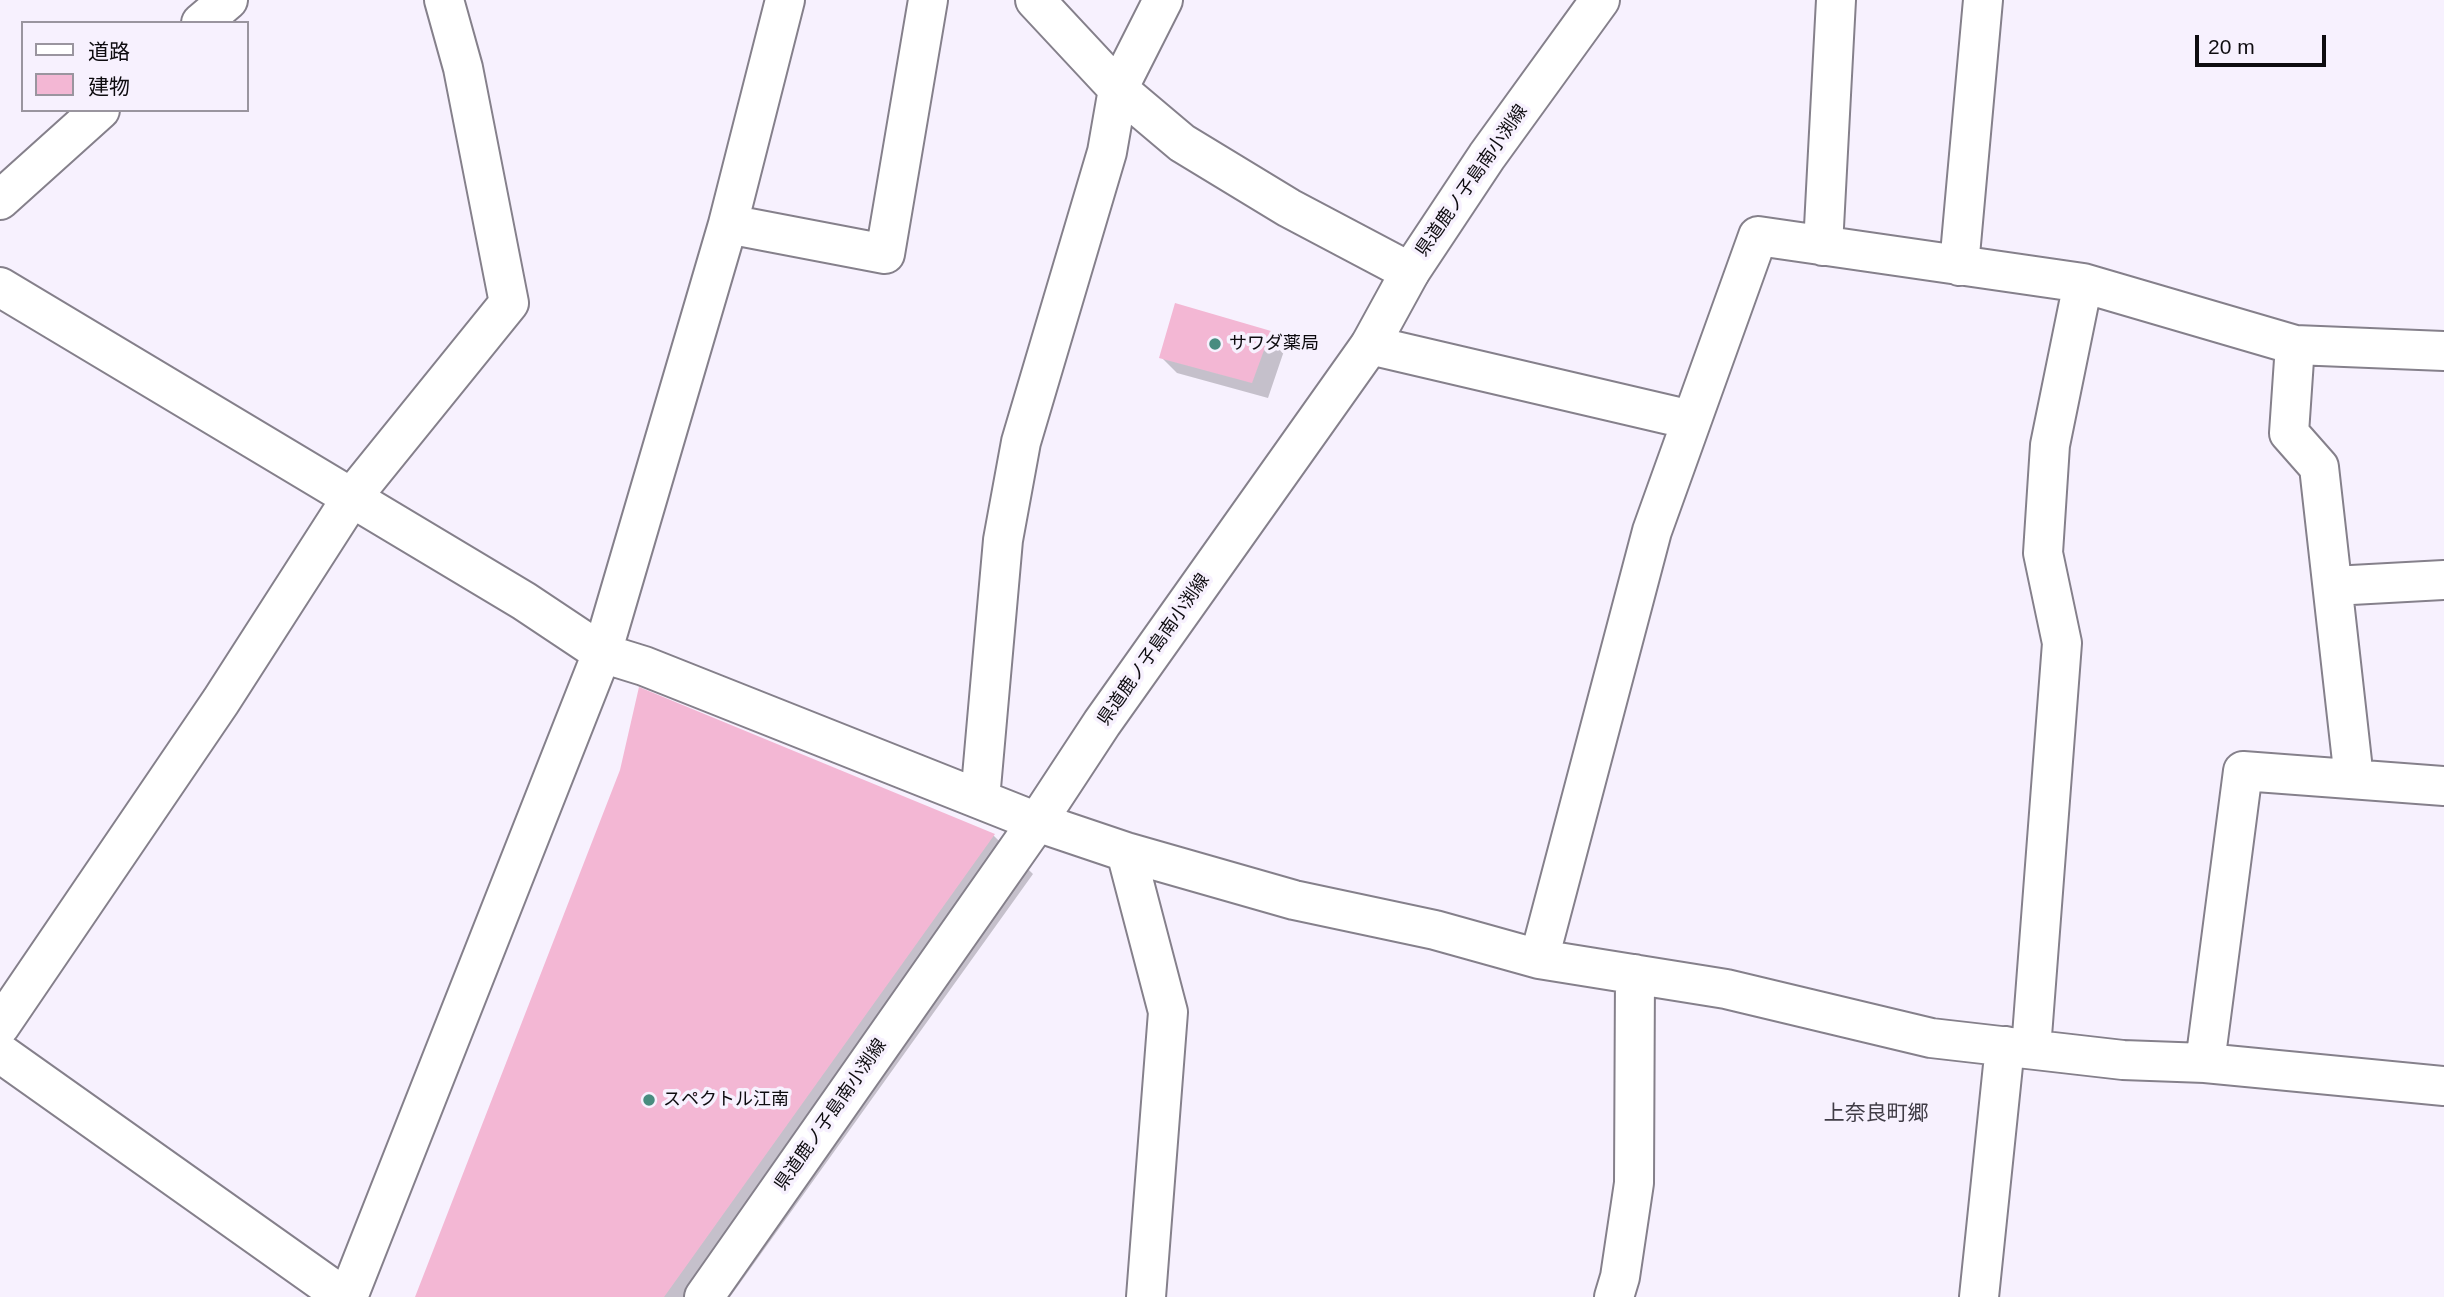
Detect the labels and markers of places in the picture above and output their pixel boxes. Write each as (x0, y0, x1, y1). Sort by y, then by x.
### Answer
place label: サワダ薬局 (1229, 333, 1319, 355)
marker: サワダ薬局 (1207, 336, 1223, 352)
place label: スペクトル江南 (663, 1089, 789, 1111)
marker: スペクトル江南 (641, 1092, 657, 1108)

